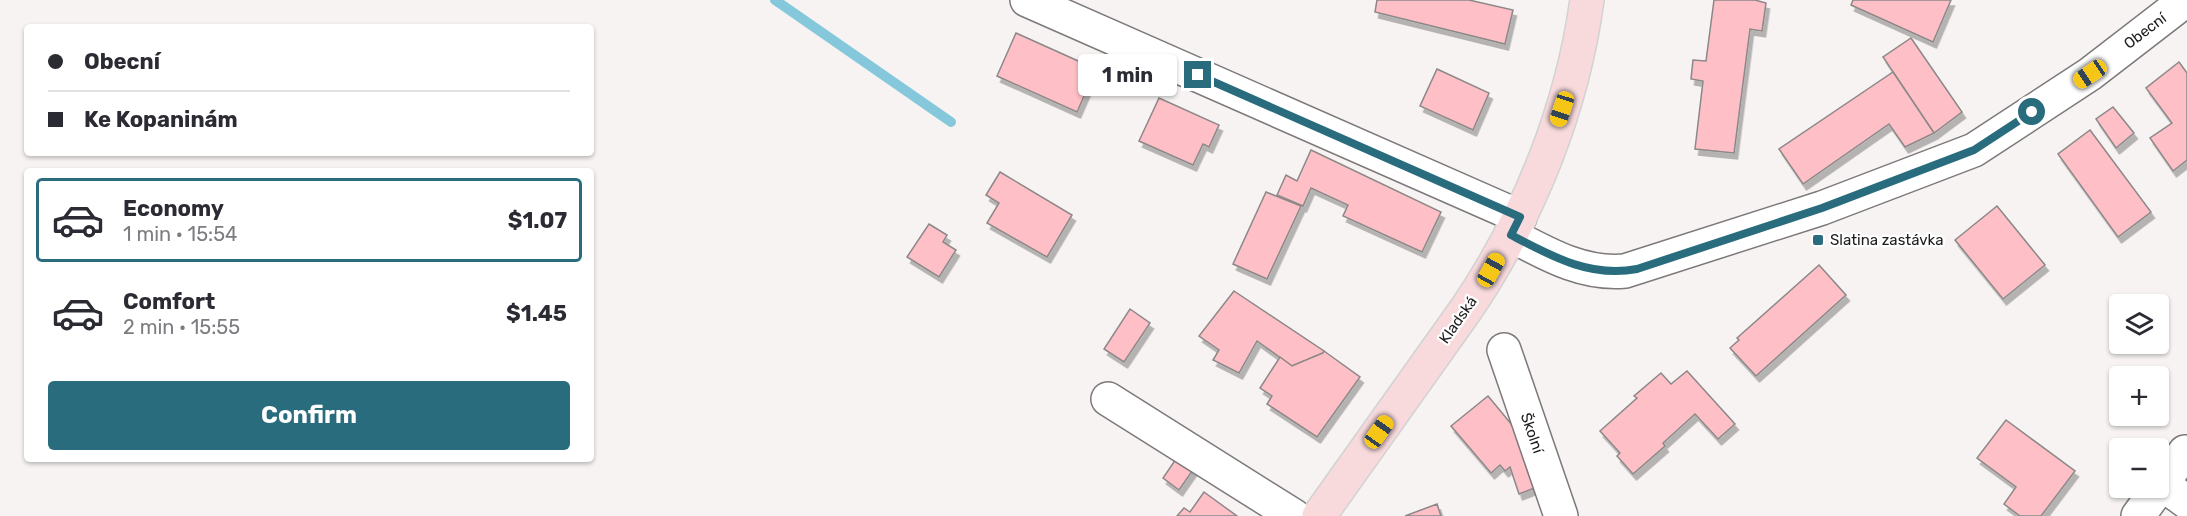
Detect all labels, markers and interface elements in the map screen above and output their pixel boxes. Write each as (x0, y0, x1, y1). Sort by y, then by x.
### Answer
street label: Obecní (2120, 8, 2171, 53)
text: Obecní (84, 48, 160, 75)
callout: 1 min (1078, 54, 1177, 96)
car (2070, 56, 2110, 92)
route end (1184, 61, 1211, 88)
text: 1 min (1102, 63, 1153, 87)
car (1548, 89, 1576, 129)
route start (2018, 98, 2045, 125)
text: Ke Kopaninám (84, 106, 238, 133)
icon: car (51, 193, 105, 247)
text: Economy (123, 195, 224, 222)
text: $1.07 (508, 207, 567, 234)
text: 1 min · 15:54 (123, 222, 237, 246)
place label: Slatina zastávka (1830, 231, 1943, 249)
marker: Slatina zastávka (1811, 233, 1825, 247)
car (1474, 250, 1508, 290)
icon: car (51, 286, 105, 340)
text: Comfort (123, 288, 215, 315)
street label: Kladská (1435, 293, 1481, 347)
map controls (2109, 294, 2169, 498)
button: layers (2109, 294, 2169, 354)
text: $1.45 (506, 300, 567, 327)
text: 2 min · 15:55 (123, 315, 240, 339)
button: + (2109, 366, 2169, 426)
button: Confirm (48, 381, 570, 450)
street label: Školní (1517, 410, 1548, 457)
car (1361, 412, 1397, 452)
button: − (2109, 438, 2169, 498)

